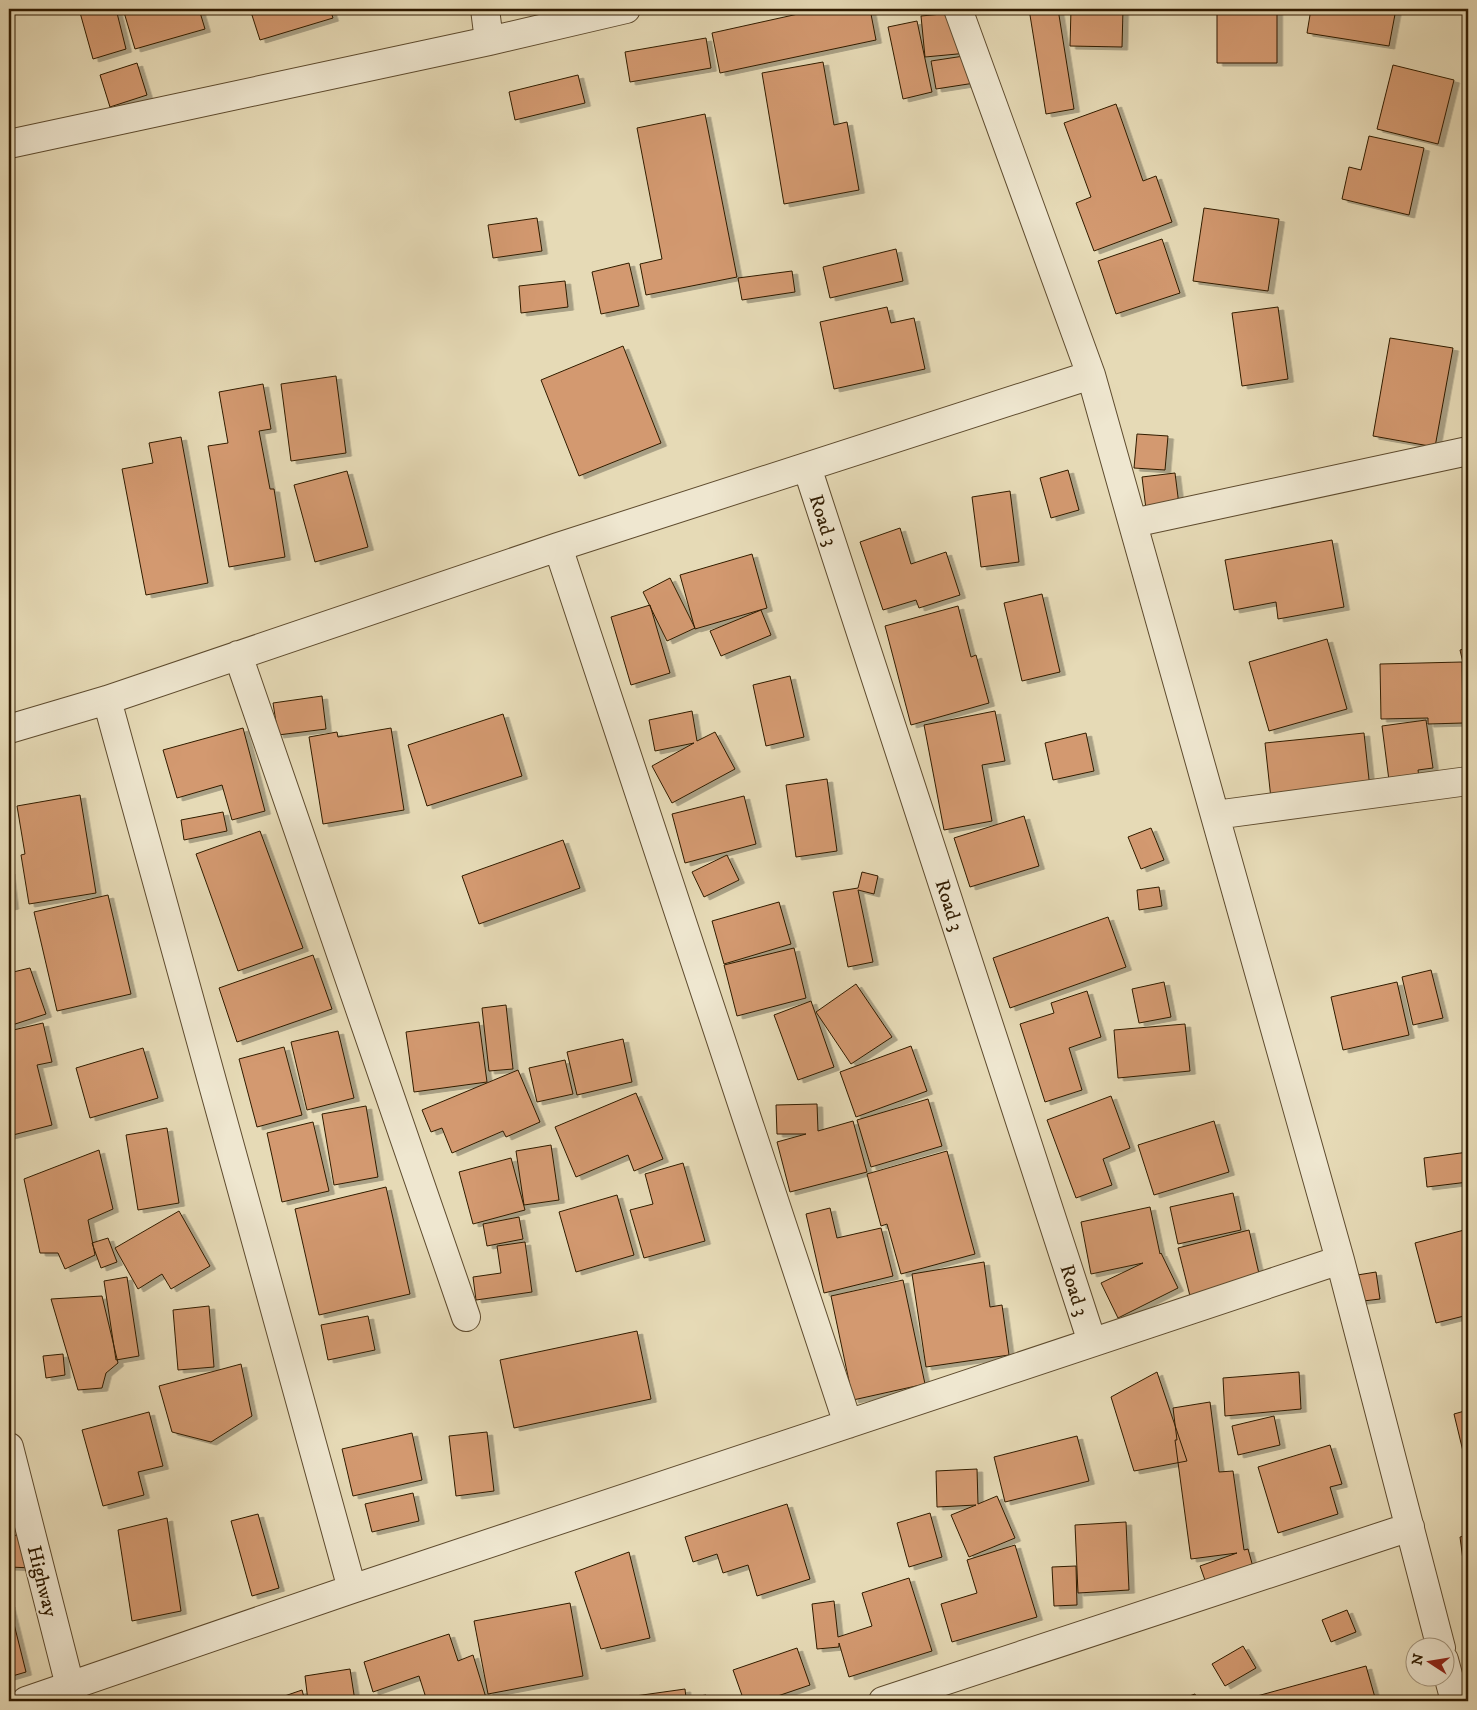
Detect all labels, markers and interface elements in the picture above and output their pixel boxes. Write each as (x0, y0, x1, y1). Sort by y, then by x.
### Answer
street label: Road 3 (802, 491, 843, 550)
street label: Road 3 (928, 876, 969, 935)
street label: Road 3 (1053, 1261, 1094, 1320)
street label: Highway (21, 1543, 63, 1620)
north arrow (1404, 1638, 1454, 1688)
text: N (1408, 1652, 1428, 1667)

